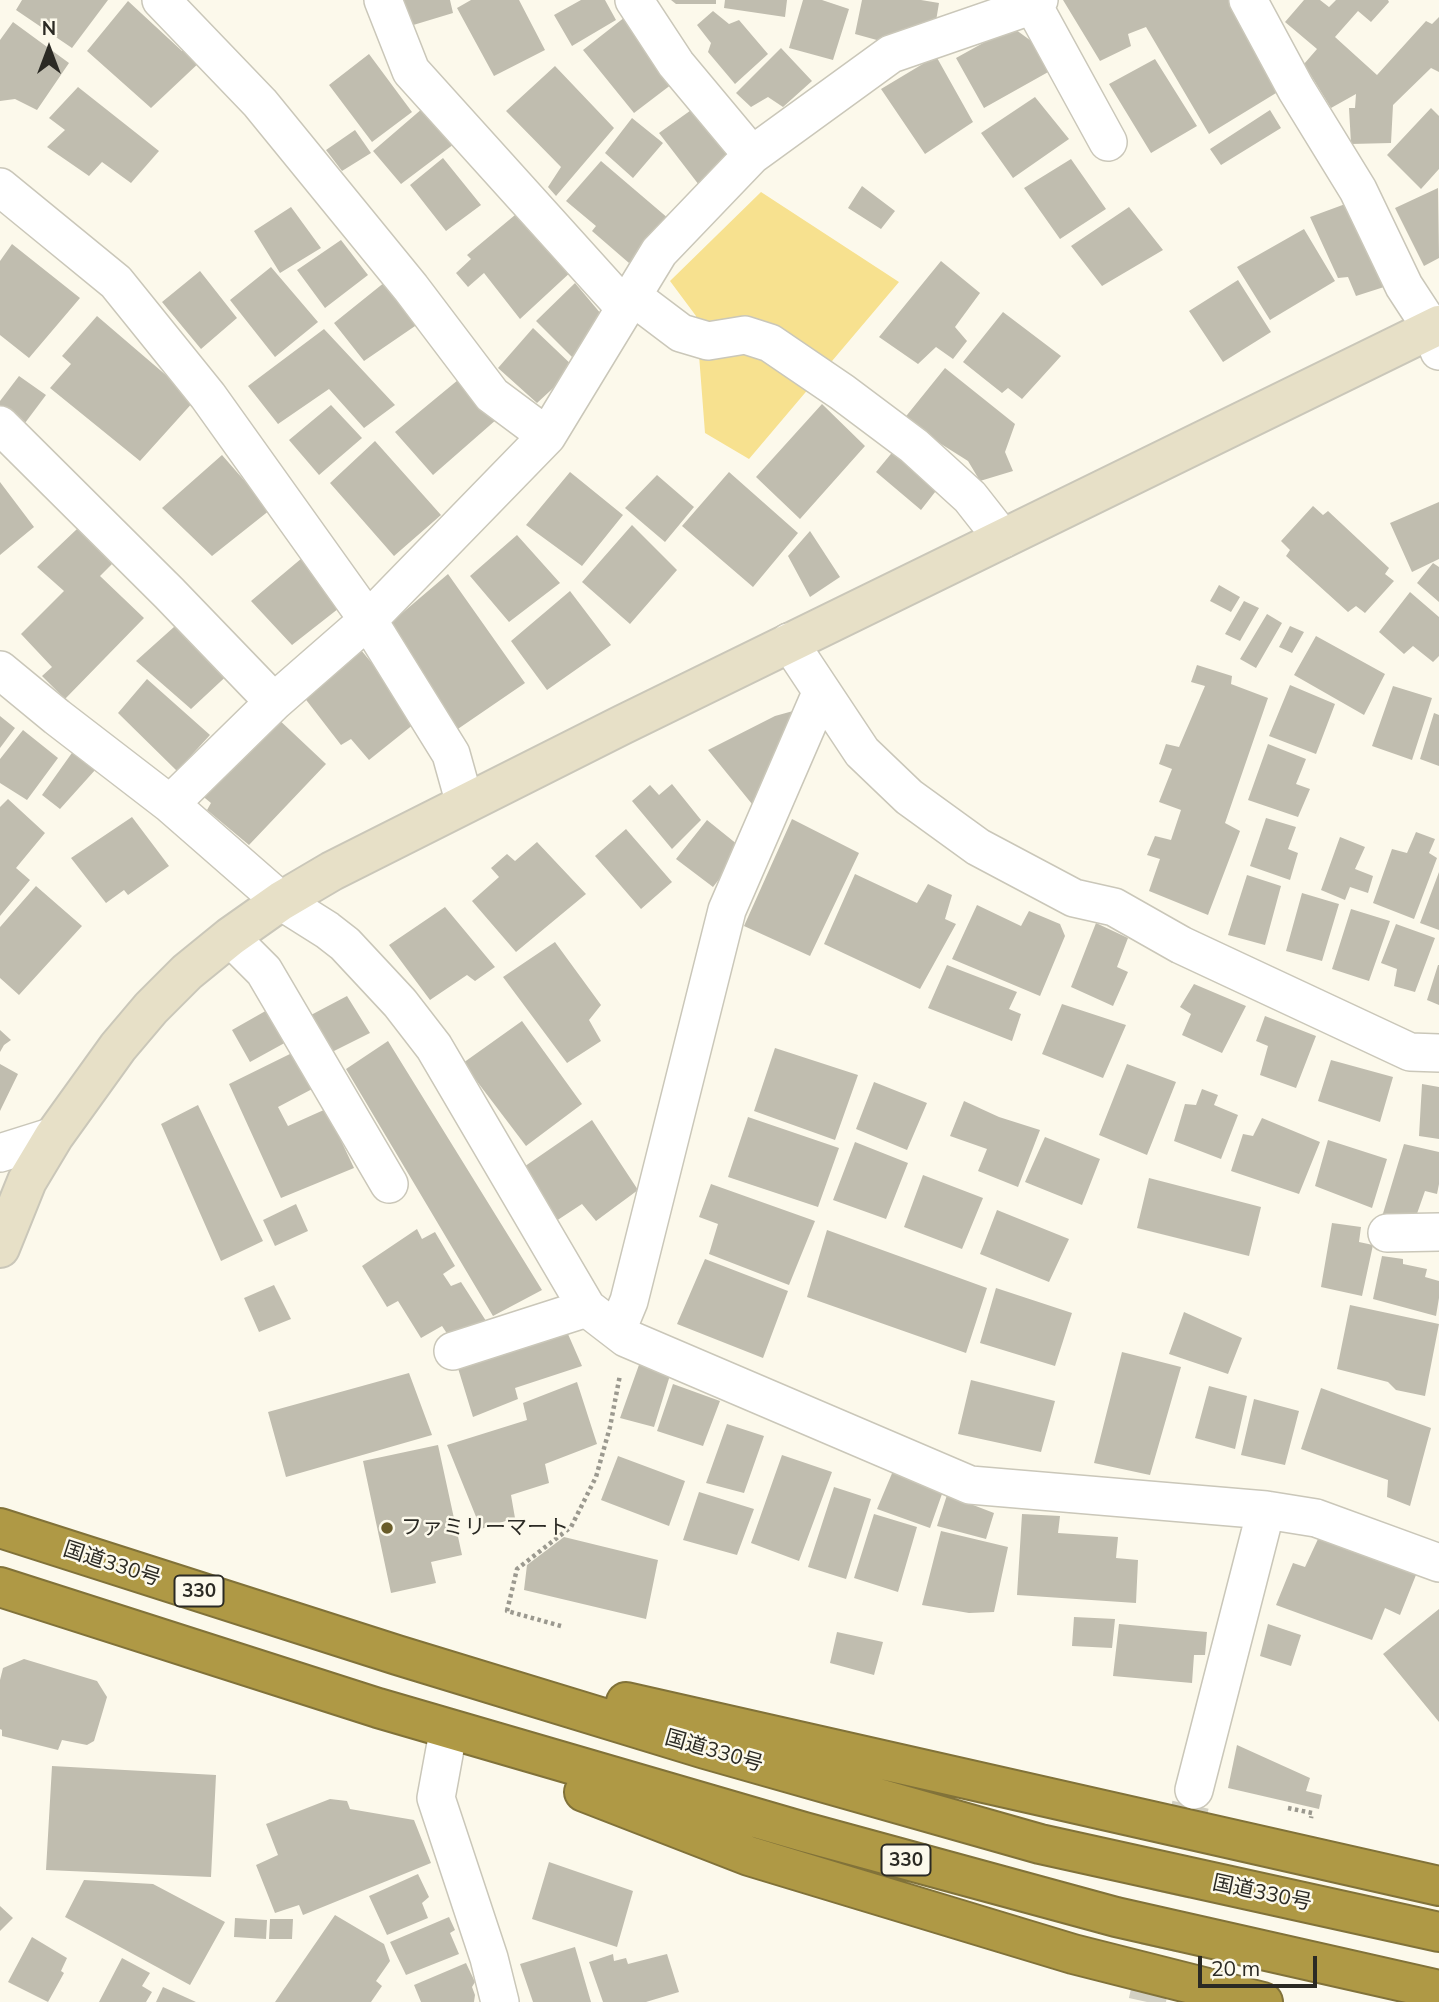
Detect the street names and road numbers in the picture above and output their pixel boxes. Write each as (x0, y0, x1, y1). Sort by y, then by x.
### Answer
street label: 国道330号 (60, 1536, 164, 1592)
road number: 330 (174, 1576, 224, 1606)
street label: 国道330号 (662, 1725, 766, 1777)
road number: 330 (881, 1844, 930, 1876)
street label: 国道330号 (1210, 1870, 1314, 1916)

